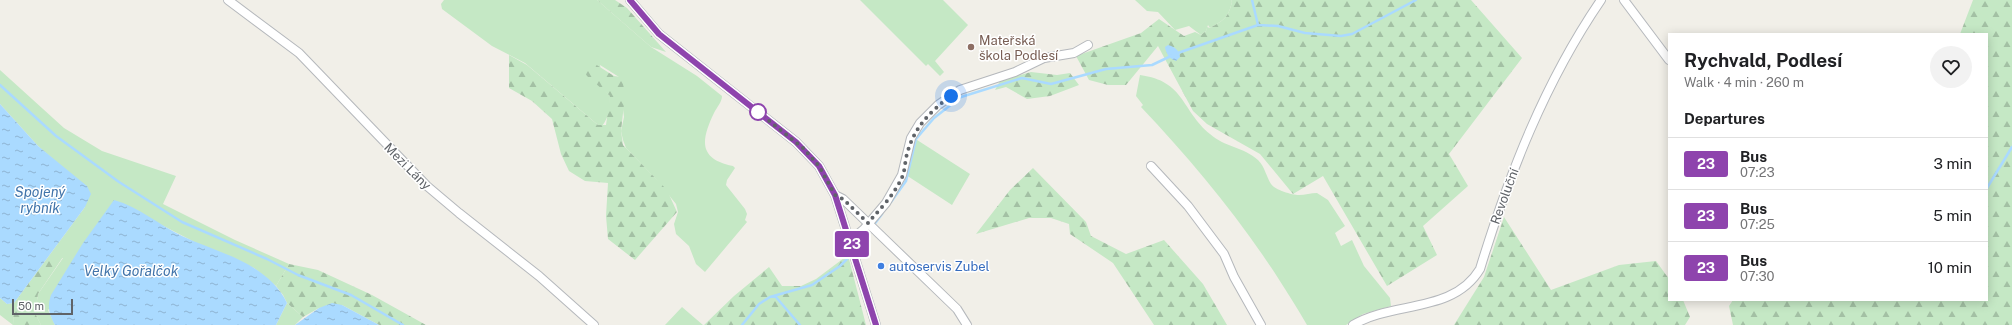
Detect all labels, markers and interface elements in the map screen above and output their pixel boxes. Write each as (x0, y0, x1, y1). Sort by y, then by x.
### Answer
place label: Mateřská škola Podlesí (979, 33, 1059, 63)
marker: Mateřská škola Podlesí (966, 42, 976, 52)
button: heart (1930, 46, 1972, 88)
text: Rychvald, Podlesí (1684, 49, 1842, 71)
text: Walk · 4 min · 260 m (1684, 75, 1804, 90)
your location (941, 86, 961, 106)
unlabelled marker (749, 103, 767, 121)
text: Departures (1684, 110, 1765, 127)
street label: Mezi Lány (381, 140, 434, 193)
text: Bus (1740, 148, 1767, 165)
text: 3 min (1933, 155, 1972, 172)
text: 23 (1697, 156, 1715, 172)
street label: Revoluční (1487, 165, 1522, 226)
text: 07:23 (1740, 165, 1775, 180)
water label: Spojený rybník (15, 184, 66, 216)
text: Bus (1740, 200, 1767, 217)
text: 5 min (1933, 207, 1972, 224)
text: 23 (1697, 208, 1715, 224)
text: 07:25 (1740, 217, 1775, 232)
line badge: 23 (834, 231, 870, 257)
text: 23 (843, 236, 861, 252)
text: Bus (1740, 252, 1767, 269)
place label: autoservis Zubel (889, 259, 990, 274)
text: 10 min (1928, 259, 1972, 276)
text: 23 (1697, 260, 1715, 276)
marker: autoservis Zubel (876, 261, 886, 271)
water label: Velký Gořalčok (84, 263, 179, 279)
text: 07:30 (1740, 269, 1775, 284)
scale bar (12, 297, 73, 316)
text: 50 m (18, 300, 44, 312)

